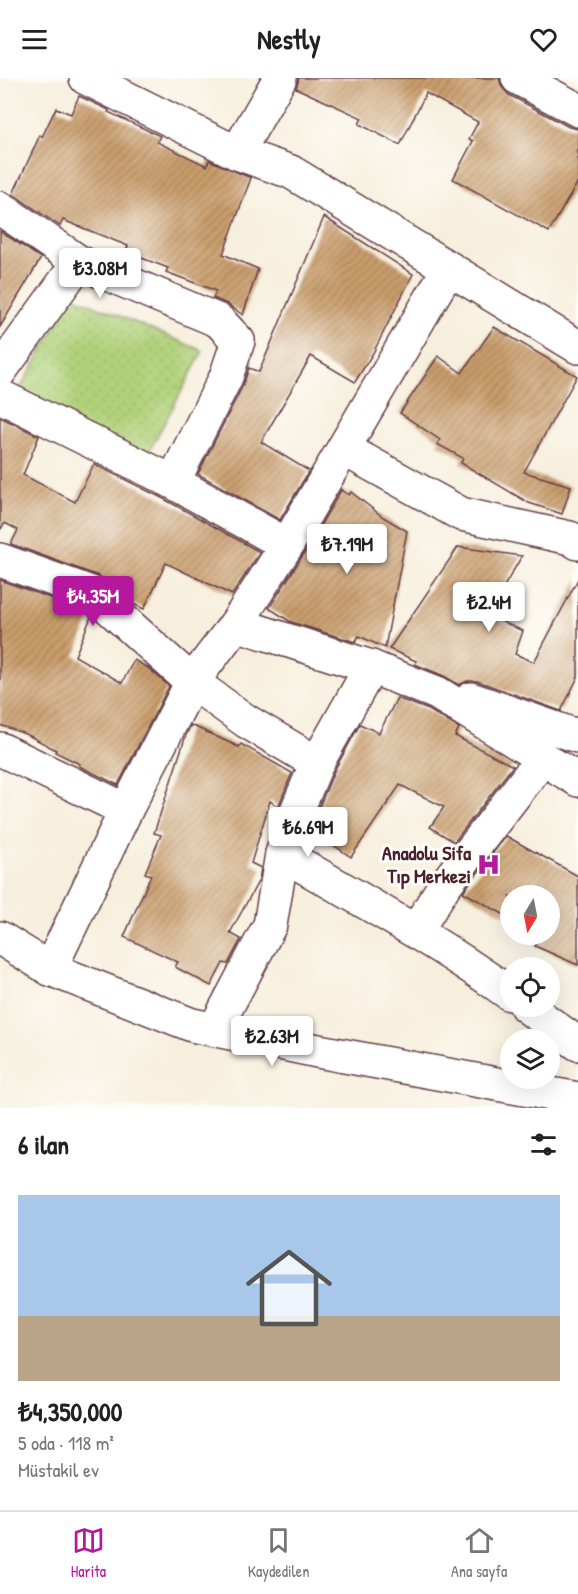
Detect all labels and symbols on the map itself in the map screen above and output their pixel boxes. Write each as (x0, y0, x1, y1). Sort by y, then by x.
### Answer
pin: ₺3.08M (51, 248, 149, 299)
pin: ₺7.19M (298, 524, 396, 575)
pin: ₺4.35M (44, 576, 142, 627)
pin: ₺2.4M (447, 582, 531, 633)
pin: ₺6.69M (259, 807, 357, 858)
place label: Anadolu Sifa Tıp Merkezi (382, 839, 471, 890)
hospital icon: Anadolu Sifa Tıp Merkezi (476, 851, 502, 877)
north arrow (500, 885, 560, 945)
pin: ₺2.63M (223, 1016, 321, 1067)

